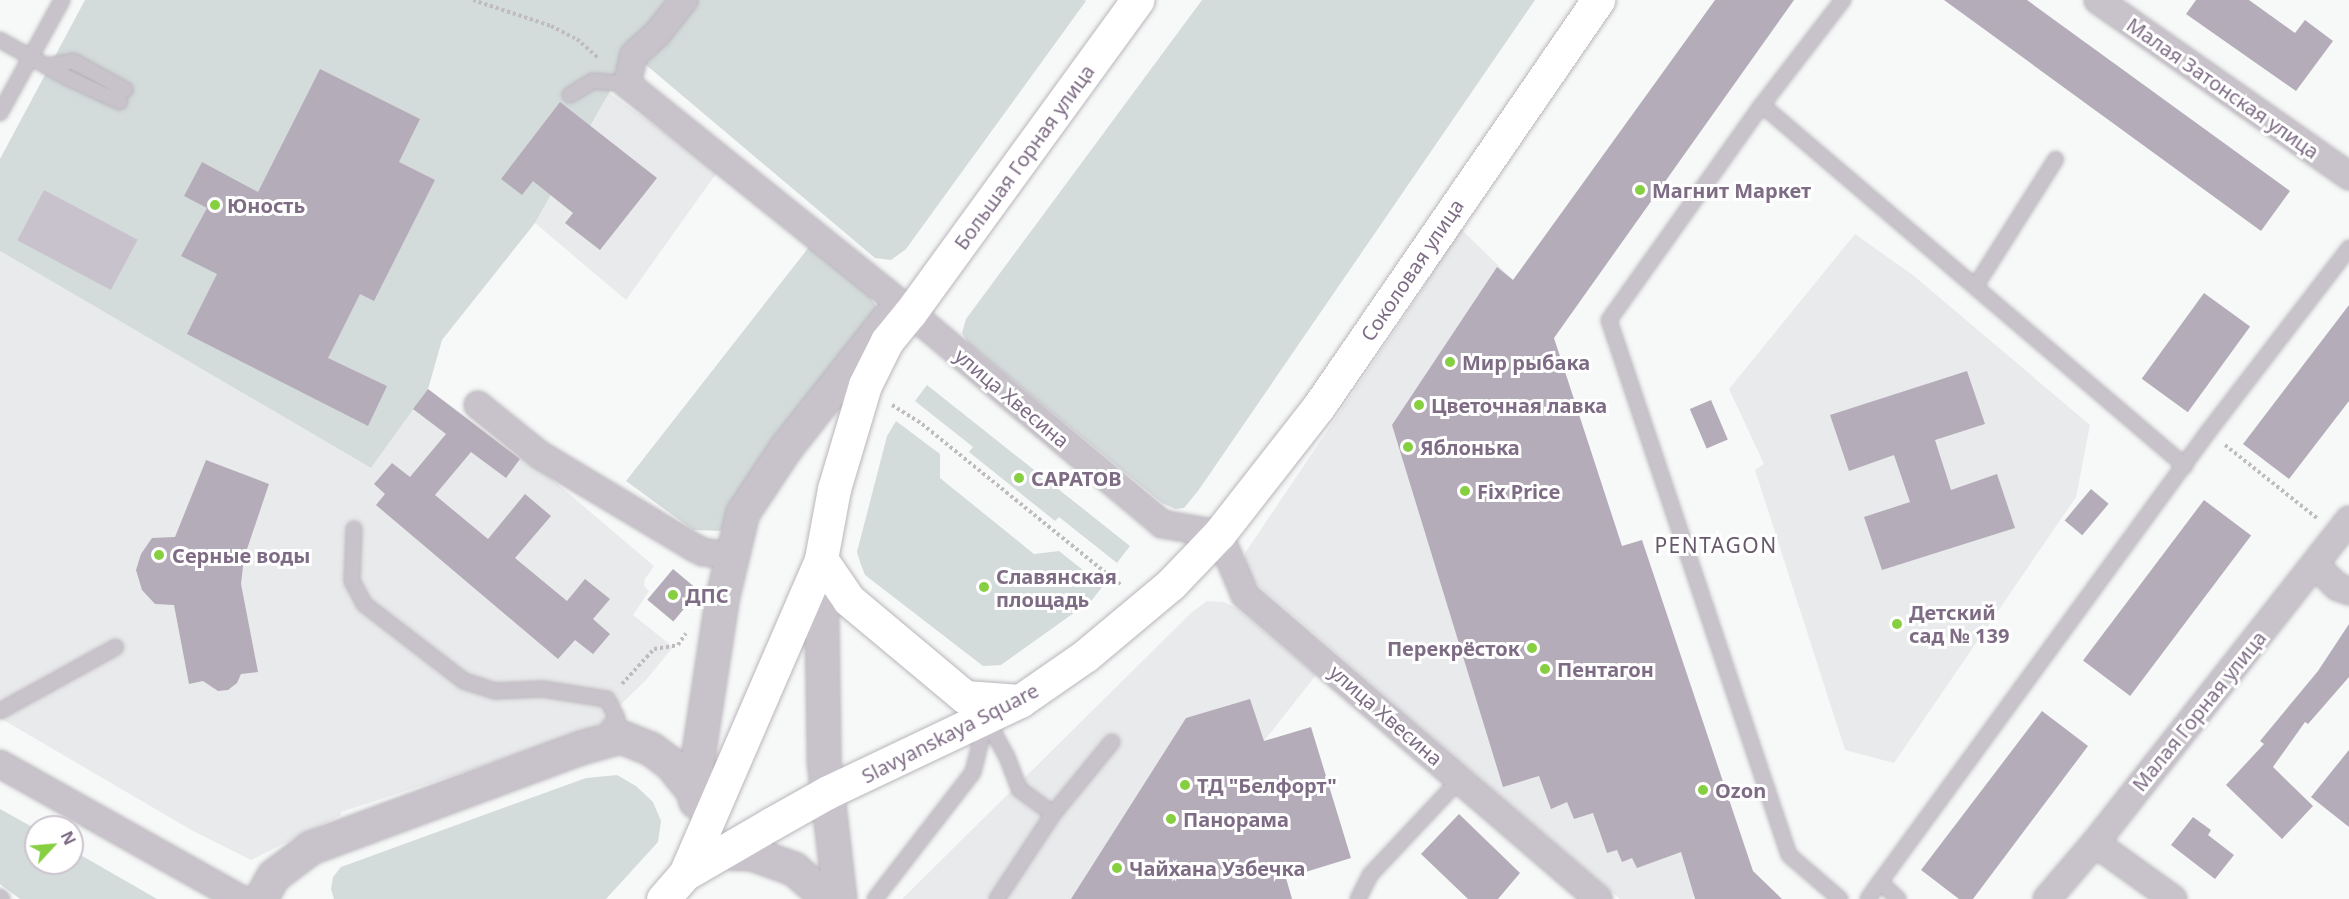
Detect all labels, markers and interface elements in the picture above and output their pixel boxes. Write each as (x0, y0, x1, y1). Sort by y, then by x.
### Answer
street label: Малая Затонская улица (2122, 12, 2324, 164)
street label: Большая Горная улица (949, 60, 1099, 254)
place label: Магнит Маркет (1652, 178, 1811, 202)
marker: Магнит Маркет (1633, 183, 1647, 197)
place label: Юность (227, 193, 305, 217)
street label: Соколовая улица (1356, 194, 1468, 346)
marker: Юность (208, 198, 222, 212)
street label: улица Хвесина (950, 343, 1074, 453)
place label: Мир рыбака (1462, 350, 1590, 374)
marker: Мир рыбака (1443, 355, 1457, 369)
place label: Цветочная лавка (1431, 393, 1607, 417)
marker: Цветочная лавка (1412, 398, 1426, 412)
place label: Яблонька (1420, 435, 1520, 459)
marker: Яблонька (1401, 440, 1415, 454)
place label: САРАТОВ (1031, 466, 1122, 490)
marker: САРАТОВ (1012, 471, 1026, 485)
place label: Fix Price (1477, 479, 1560, 503)
marker: Fix Price (1458, 484, 1472, 498)
district label: PENTAGON (1654, 532, 1778, 558)
place label: Серные воды (172, 543, 310, 567)
marker: Серные воды (150, 546, 168, 564)
place label: Славянская площадь (996, 564, 1117, 611)
marker: Славянская площадь (977, 580, 991, 594)
place label: ДПС (685, 583, 729, 607)
marker: ДПС (666, 588, 680, 602)
place label: Детский сад № 139 (1909, 600, 2009, 647)
marker: Детский сад № 139 (1890, 617, 1904, 631)
street label: Малая Горная улица (2127, 626, 2271, 796)
place label: Перекрёсток (1387, 636, 1520, 660)
marker: Перекрёсток (1525, 641, 1539, 655)
place label: Пентагон (1557, 657, 1654, 681)
street label: улица Хвесина (1325, 659, 1447, 771)
marker: Пентагон (1538, 662, 1552, 676)
street label: Slavyanskaya Square (858, 678, 1042, 788)
place label: ТД "Белфорт" (1197, 773, 1337, 797)
marker: ТД "Белфорт" (1178, 778, 1192, 792)
place label: Ozon (1715, 778, 1766, 802)
marker: Ozon (1696, 783, 1710, 797)
place label: Панорама (1183, 807, 1289, 831)
marker: Панорама (1164, 812, 1178, 826)
north arrow (24, 815, 84, 875)
text: N (56, 827, 81, 849)
place label: Чайхана Узбечка (1129, 856, 1305, 880)
marker: Чайхана Узбечка (1110, 861, 1124, 875)

